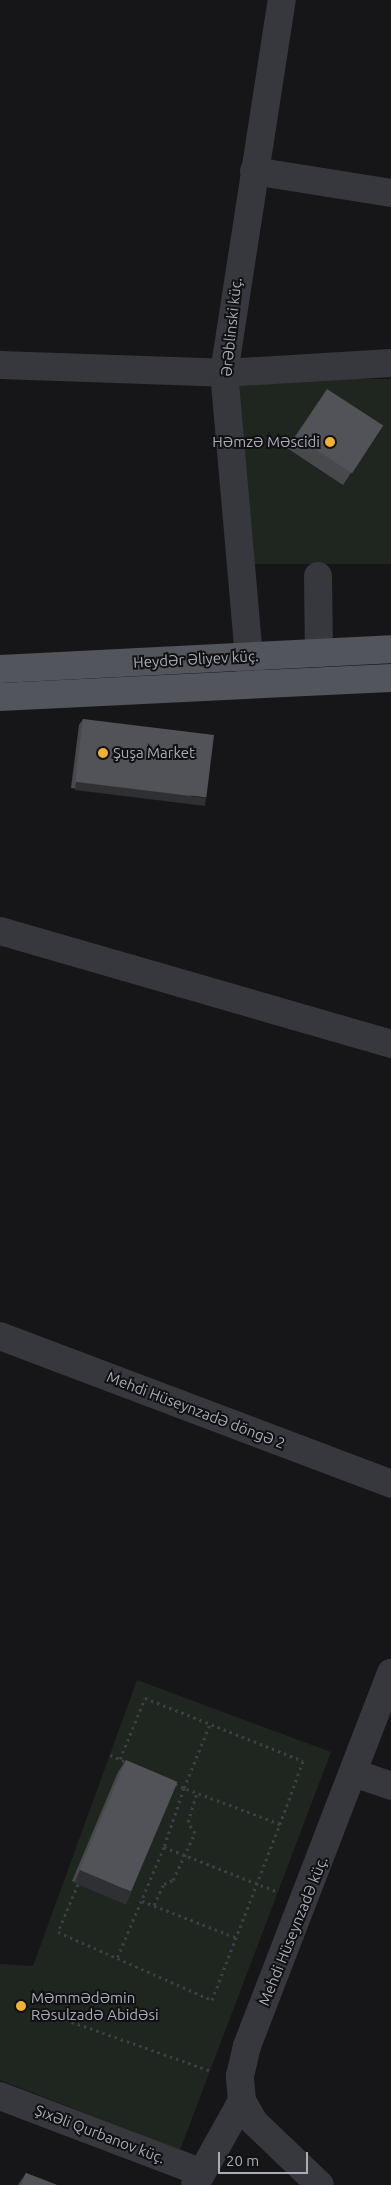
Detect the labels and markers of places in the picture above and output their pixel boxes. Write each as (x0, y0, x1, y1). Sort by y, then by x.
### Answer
place label: Həmzə Məscidi (212, 433, 320, 451)
marker: Həmzə Məscidi (324, 436, 336, 448)
place label: Şuşa Market (113, 744, 195, 762)
marker: Şuşa Market (97, 747, 109, 759)
place label: Məmmədəmin Rəsulzadə Abidəsi (31, 1988, 159, 2023)
marker: Məmmədəmin Rəsulzadə Abidəsi (15, 2000, 27, 2012)

